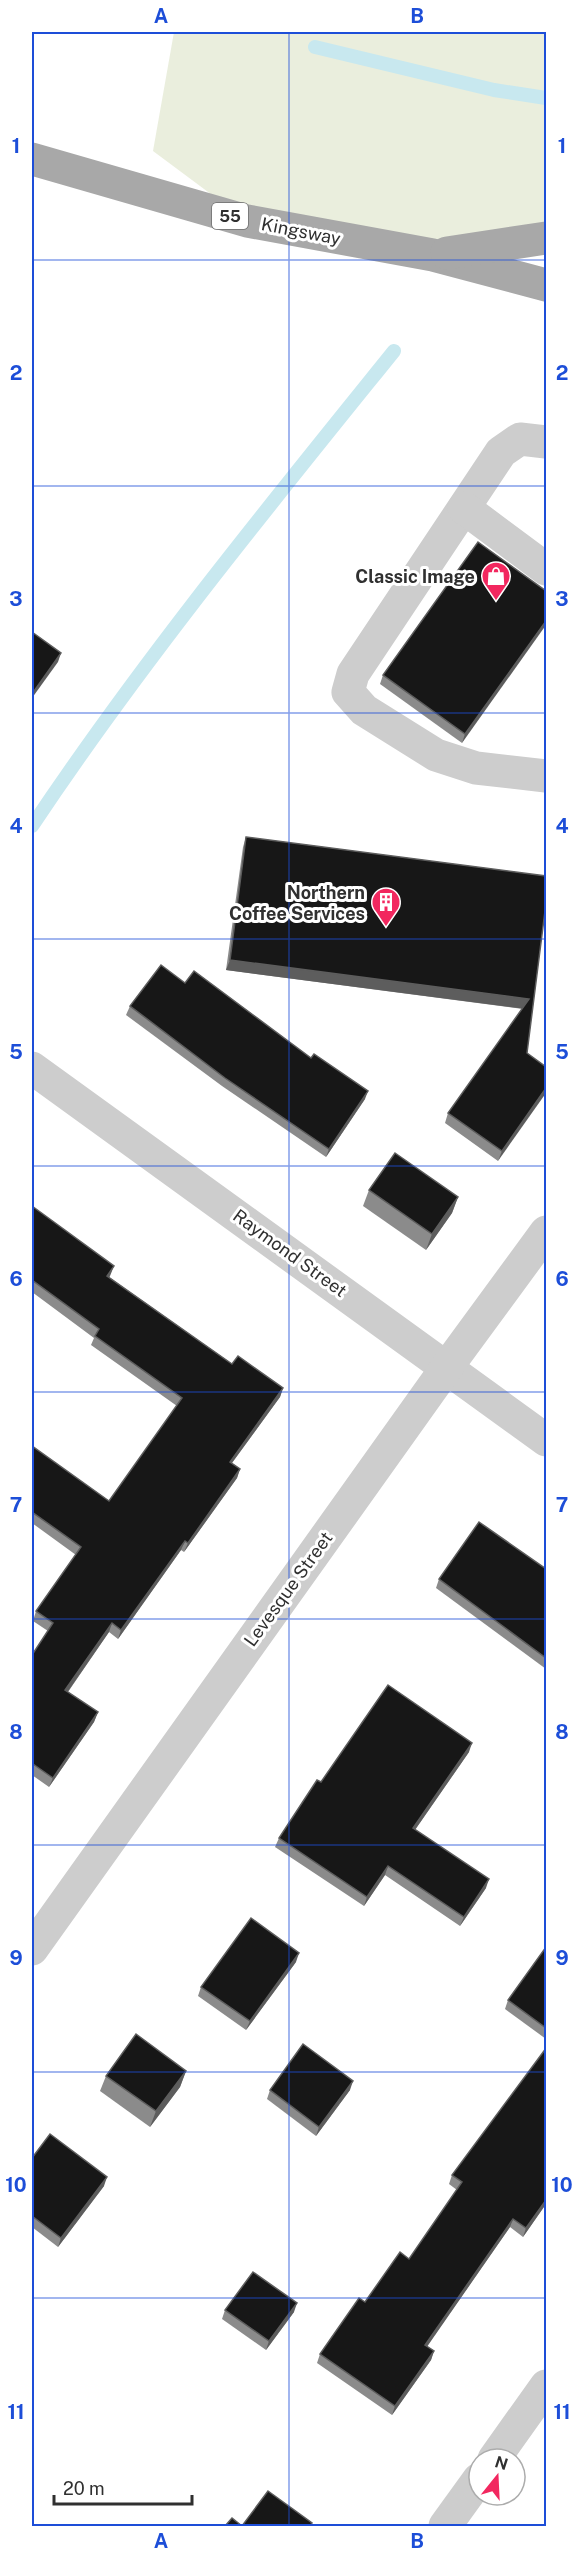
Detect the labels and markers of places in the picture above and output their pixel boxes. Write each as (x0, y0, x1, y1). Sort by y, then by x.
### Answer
shop icon: Classic Image (480, 560, 512, 602)
place label: Classic Image (355, 566, 475, 587)
place label: Northern Coffee Services (229, 882, 365, 924)
building icon: Northern Coffee Services (370, 886, 402, 928)

